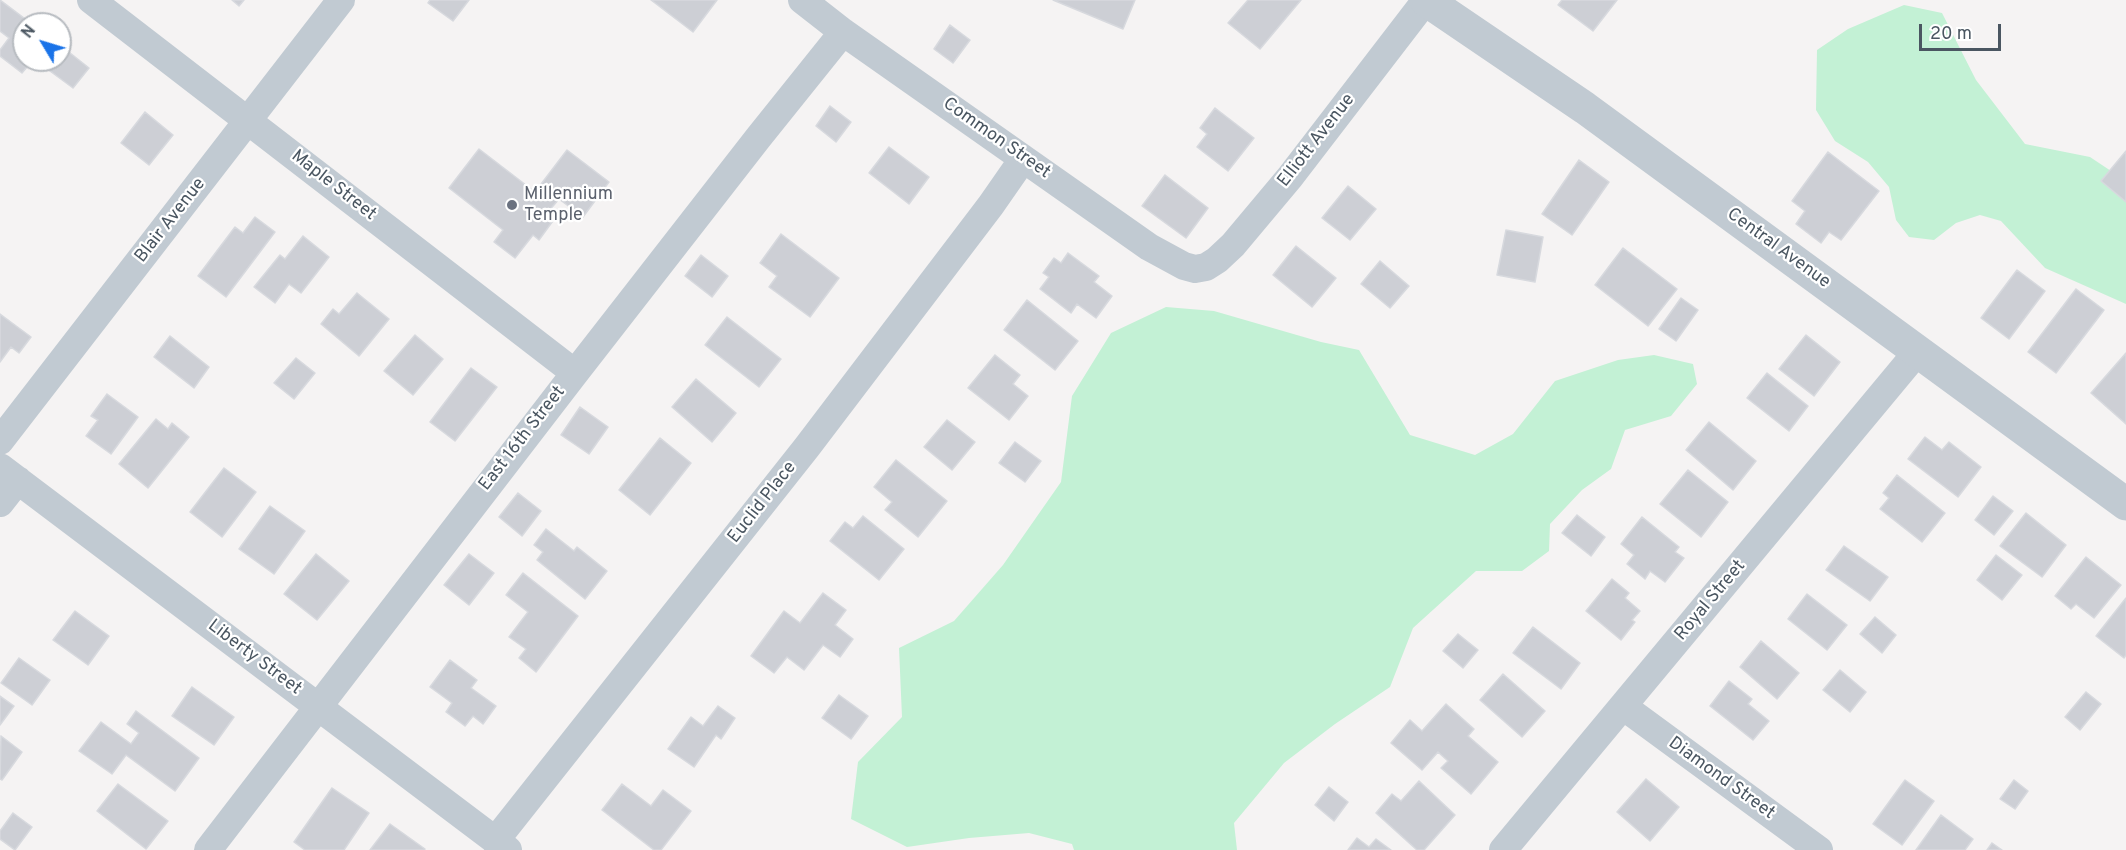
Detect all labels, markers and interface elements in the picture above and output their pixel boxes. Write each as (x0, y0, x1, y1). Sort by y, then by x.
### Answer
north arrow (12, 12, 72, 72)
scale bar (1922, 12, 2004, 50)
text: N (18, 21, 41, 43)
text: 20 m (1930, 23, 1972, 46)
street label: Elliott Avenue (1274, 90, 1360, 192)
street label: Common Street (938, 94, 1054, 184)
street label: Maple Street (286, 146, 380, 226)
street label: Blair Avenue (131, 174, 211, 268)
place label: Millennium Temple (524, 184, 613, 226)
marker: Millennium Temple (505, 198, 519, 212)
street label: Central Avenue (1722, 204, 1834, 294)
street label: East 16th Street (475, 382, 571, 496)
street label: Euclid Place (724, 458, 802, 548)
street label: Royal Street (1671, 556, 1751, 646)
street label: Liberty Street (203, 616, 305, 700)
street label: Diamond Street (1664, 733, 1778, 825)

